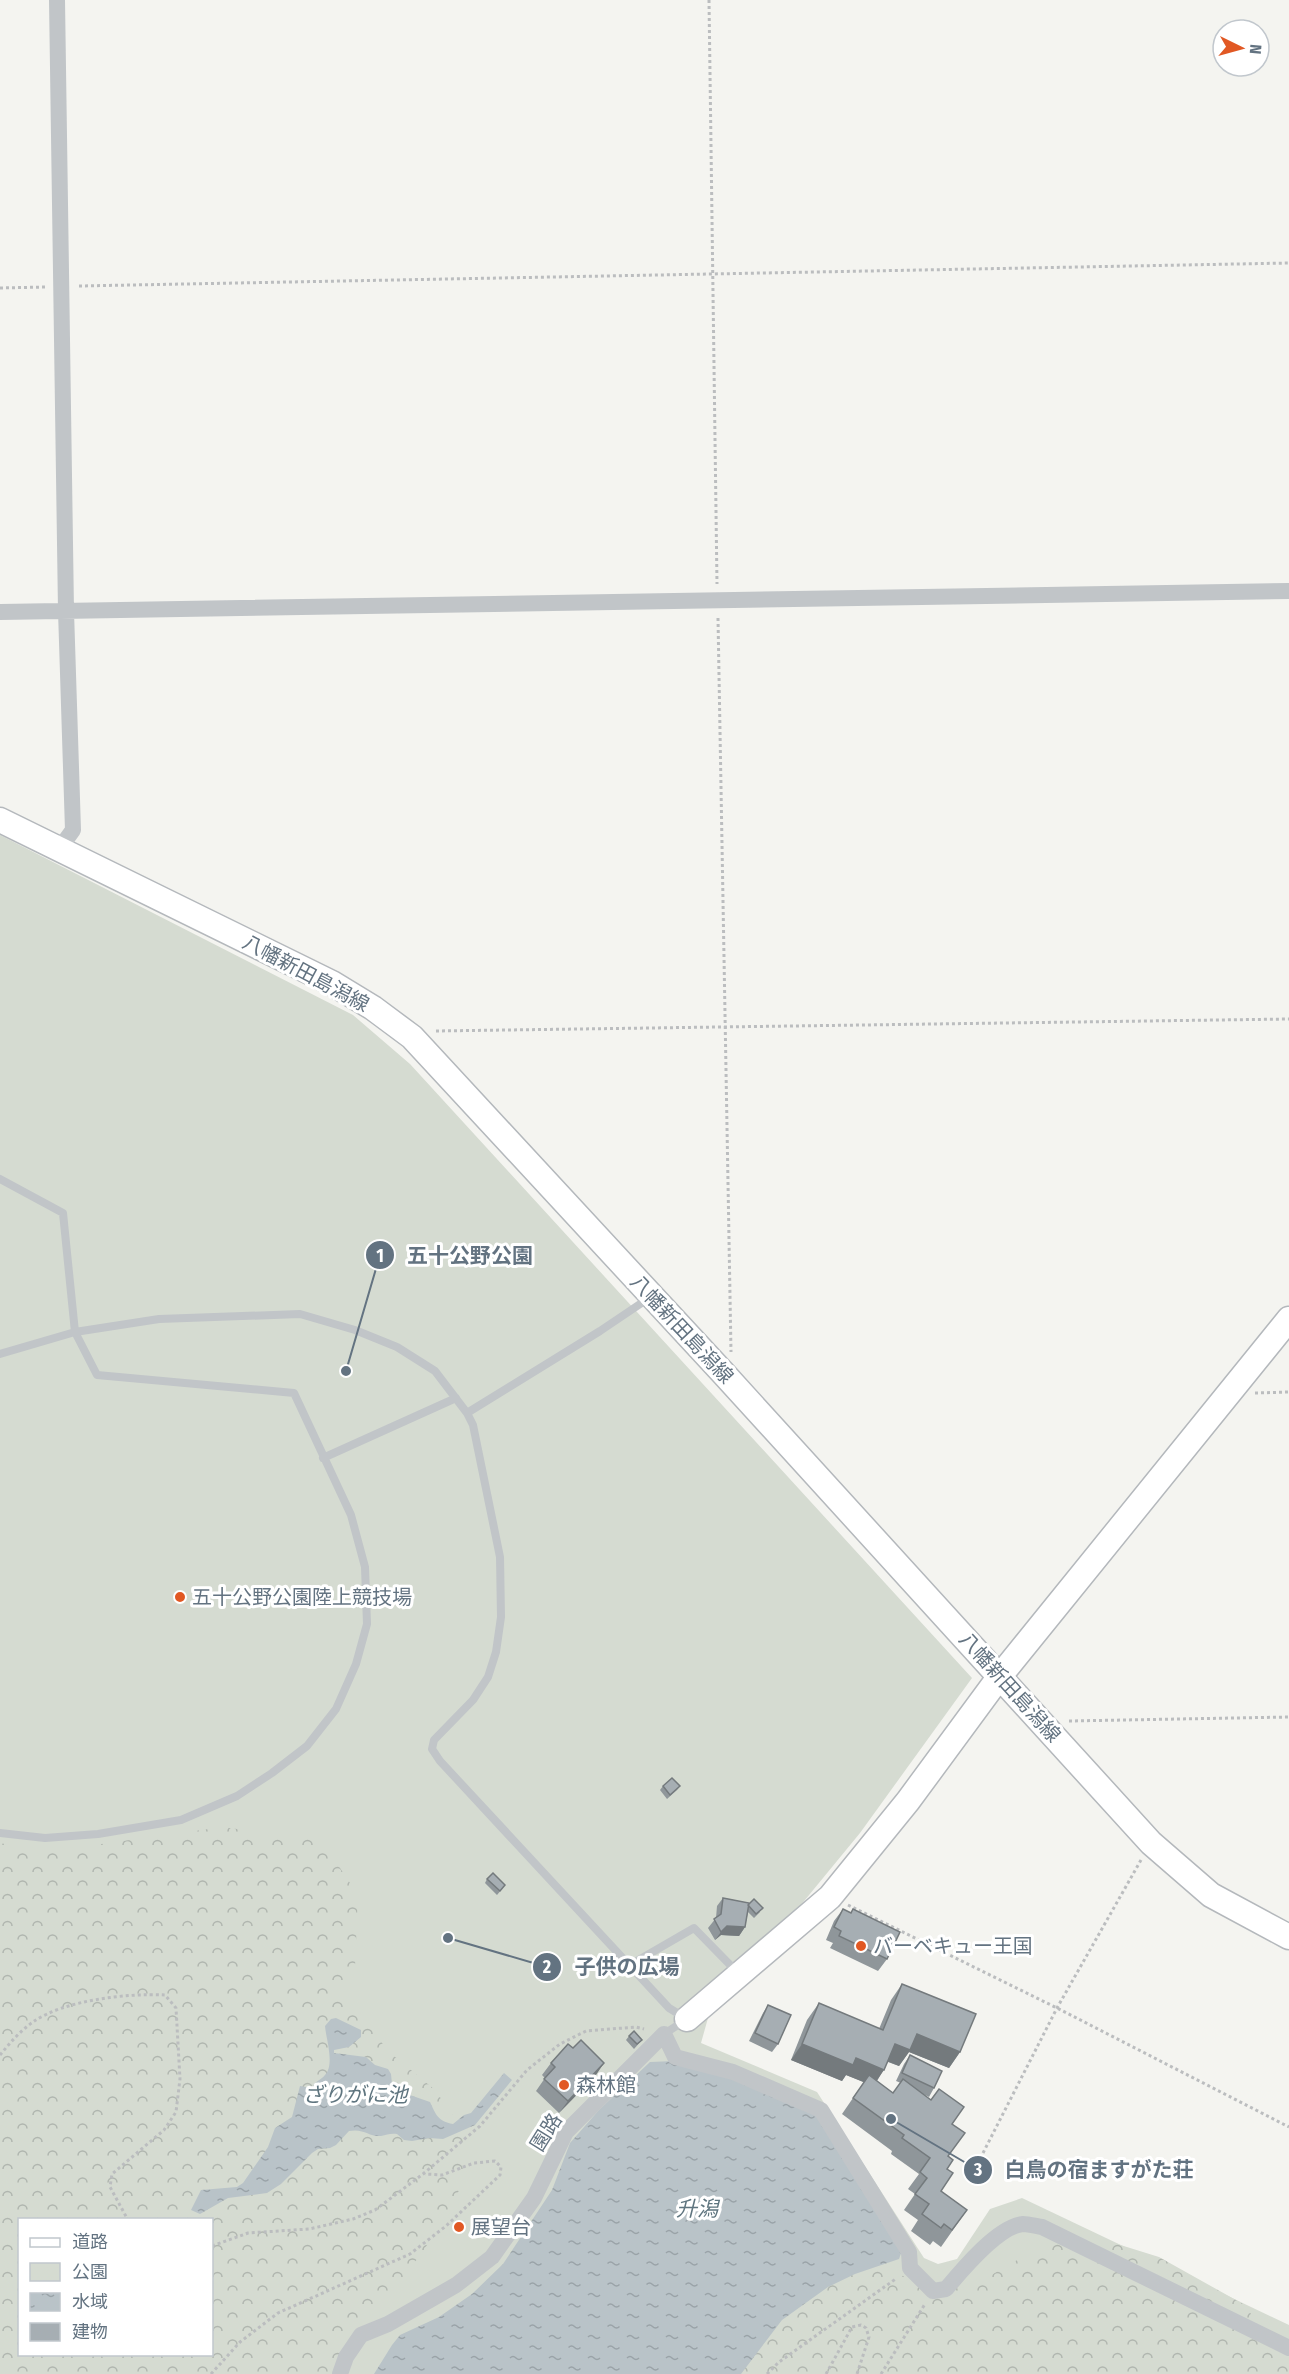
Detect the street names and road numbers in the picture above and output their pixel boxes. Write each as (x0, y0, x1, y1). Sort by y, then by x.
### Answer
street label: 八幡新田島潟線 (239, 930, 373, 1016)
street label: 八幡新田島潟線 (625, 1270, 739, 1388)
street label: 八幡新田島潟線 (954, 1627, 1066, 1747)
street label: 園路 (525, 2109, 567, 2155)

